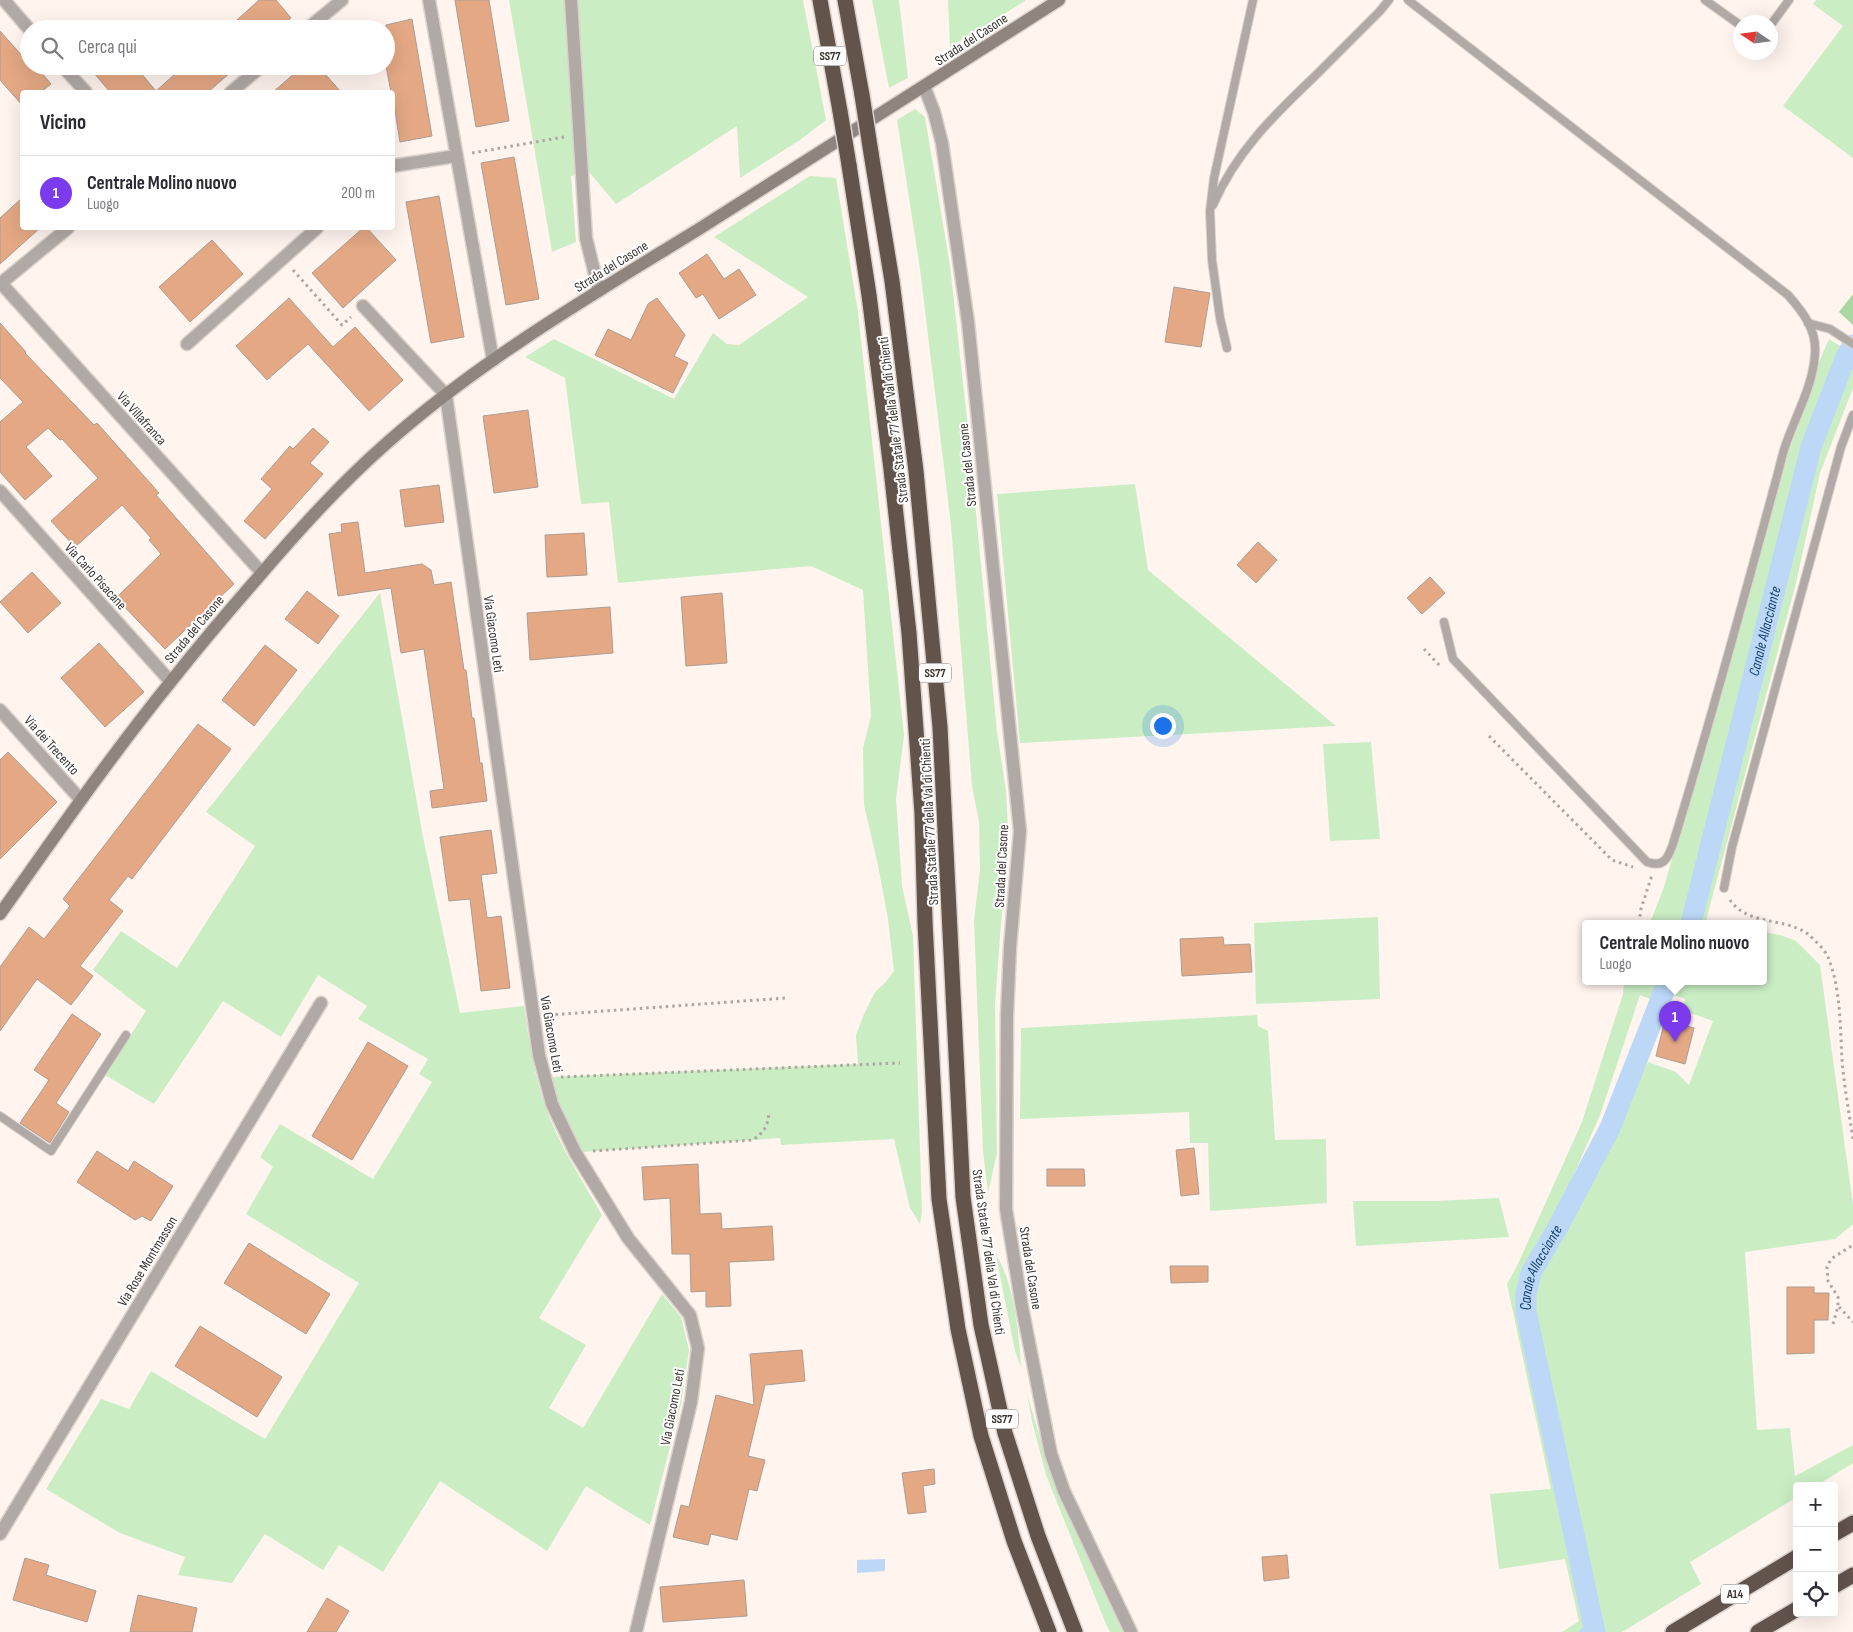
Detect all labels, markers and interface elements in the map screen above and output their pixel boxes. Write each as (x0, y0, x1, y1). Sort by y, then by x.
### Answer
street label: Strada del Casone (932, 10, 1011, 69)
north arrow (1733, 15, 1778, 60)
search box (20, 20, 395, 75)
icon: search (38, 34, 66, 62)
text: Cerca qui (78, 36, 137, 59)
road number: SS77 (814, 46, 846, 66)
text: Vicino (40, 110, 86, 135)
text: Centrale Molino nuovo (87, 172, 237, 195)
text: 1 (53, 184, 59, 203)
text: 200 m (341, 184, 375, 203)
text: Luogo (87, 195, 119, 214)
street label: Strada del Casone (571, 237, 651, 296)
street label: Strada Statale 77 della Val di Chienti (875, 336, 912, 504)
street label: Via Villafranca (113, 388, 170, 449)
street label: Strada del Casone (955, 422, 980, 507)
street label: Via Carlo Pisacane (61, 539, 130, 613)
water label: Canale Allacciante (1745, 584, 1786, 678)
street label: Strada del Casone (161, 592, 228, 667)
street label: Via Giacomo Leti (480, 595, 507, 674)
road number: SS77 (919, 664, 951, 682)
street label: Via dei Trecento (21, 712, 83, 779)
your location (1150, 713, 1176, 739)
street label: Strada Statale 77 della Val di Chienti (917, 738, 942, 906)
street label: Strada del Casone (991, 824, 1012, 908)
popup (1582, 920, 1767, 985)
text: Centrale Molino nuovo (1600, 932, 1749, 955)
text: Luogo (1600, 955, 1632, 974)
street label: Via Giacomo Leti (536, 994, 567, 1074)
pin: 1 (1659, 1001, 1691, 1042)
street label: Strada Statale 77 della Val di Chienti (968, 1168, 1009, 1336)
street label: Via Rose Montmasson (114, 1213, 181, 1309)
water label: Canale Allacciante (1517, 1222, 1567, 1310)
street label: Strada del Casone (1016, 1225, 1045, 1311)
street label: Via Giacomo Leti (657, 1367, 688, 1447)
road number: SS77 (986, 1410, 1018, 1428)
map controls (1793, 1482, 1838, 1617)
button: + (1793, 1482, 1838, 1527)
button: − (1793, 1527, 1838, 1572)
button: locate (1793, 1572, 1838, 1617)
road number: A14 (1721, 1585, 1749, 1604)

